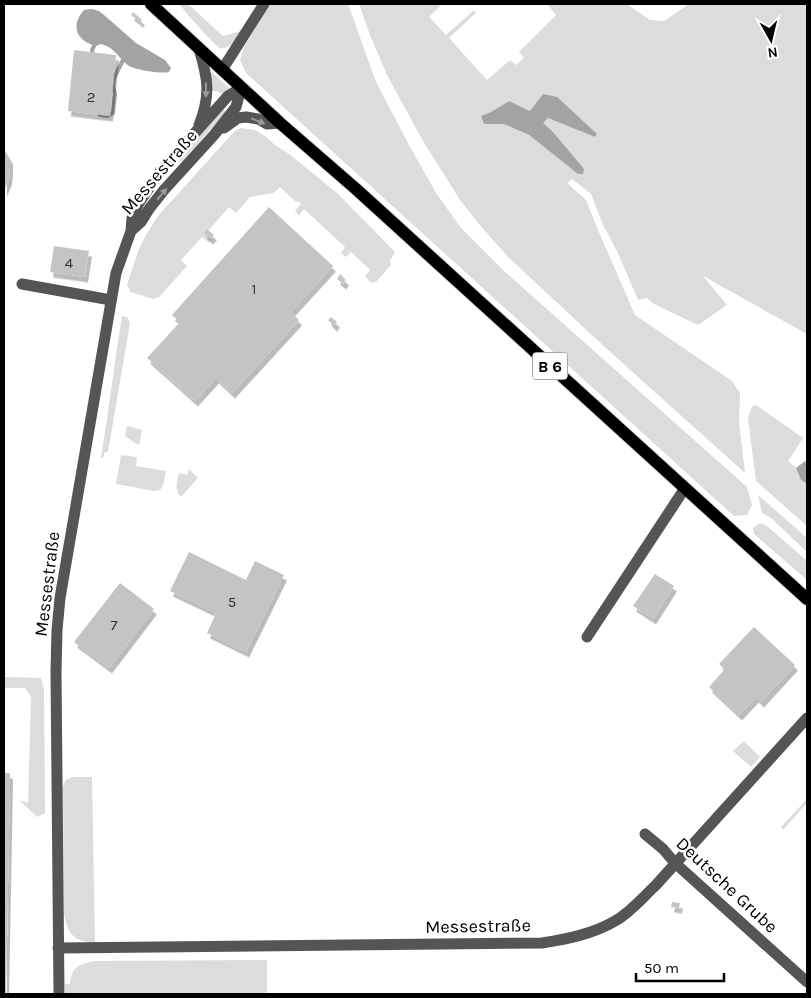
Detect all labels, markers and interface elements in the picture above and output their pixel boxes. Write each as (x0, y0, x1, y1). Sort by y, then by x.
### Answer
north arrow (746, 15, 796, 65)
text: N (767, 43, 779, 61)
one-way arrow (202, 83, 210, 99)
house number: 2 (87, 88, 95, 106)
one-way arrow (251, 117, 266, 125)
street label: Messestraße (116, 125, 202, 219)
one-way arrow (156, 187, 167, 200)
house number: 4 (65, 254, 74, 272)
house number: 1 (252, 280, 256, 298)
road number: B 6 (532, 352, 568, 380)
street label: Messestraße (30, 530, 64, 638)
house number: 5 (228, 593, 236, 611)
house number: 7 (110, 616, 118, 634)
street label: Deutsche Grube (672, 832, 782, 938)
street label: Messestraße (425, 914, 531, 938)
scale bar (636, 950, 724, 982)
text: 50 m (644, 959, 679, 977)

